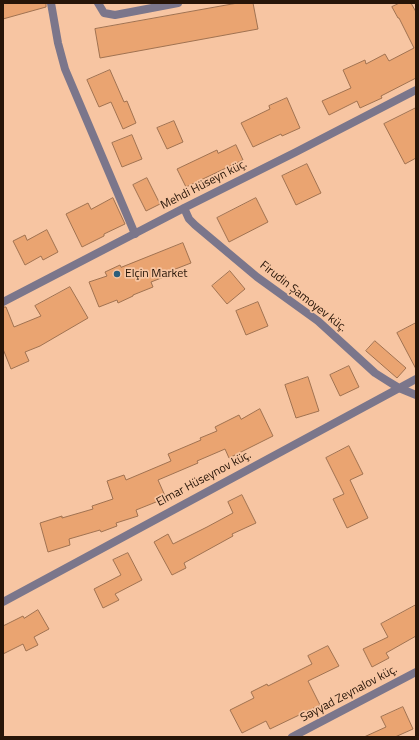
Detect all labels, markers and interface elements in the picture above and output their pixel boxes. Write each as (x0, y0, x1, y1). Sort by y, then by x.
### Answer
street label: Mehdi Hüseyn küç. (158, 157, 250, 213)
street label: Firudin Şamoyev küç. (257, 259, 349, 335)
place label: Elçin Market (125, 267, 187, 281)
marker: Elçin Market (112, 269, 122, 279)
street label: Elmar Hüseynov küç. (154, 448, 254, 510)
street label: Səyyad Zeynalov küç. (298, 662, 400, 726)

